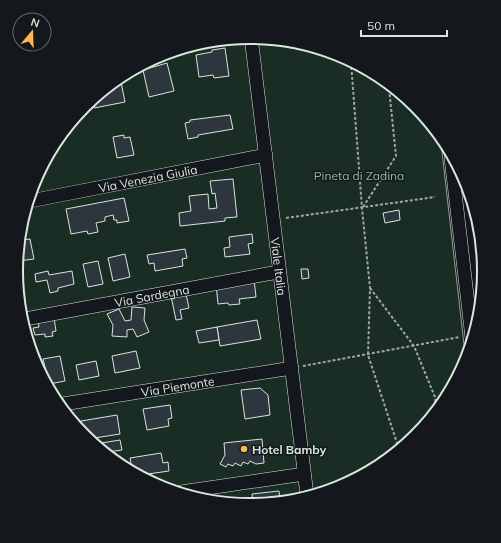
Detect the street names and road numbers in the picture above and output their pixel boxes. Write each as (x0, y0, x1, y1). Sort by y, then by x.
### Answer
street label: Via Venezia Giulia (97, 161, 198, 195)
street label: Viale Italia (268, 236, 290, 296)
street label: Via Sardegna (113, 281, 190, 310)
street label: Via Piemonte (140, 373, 215, 399)

